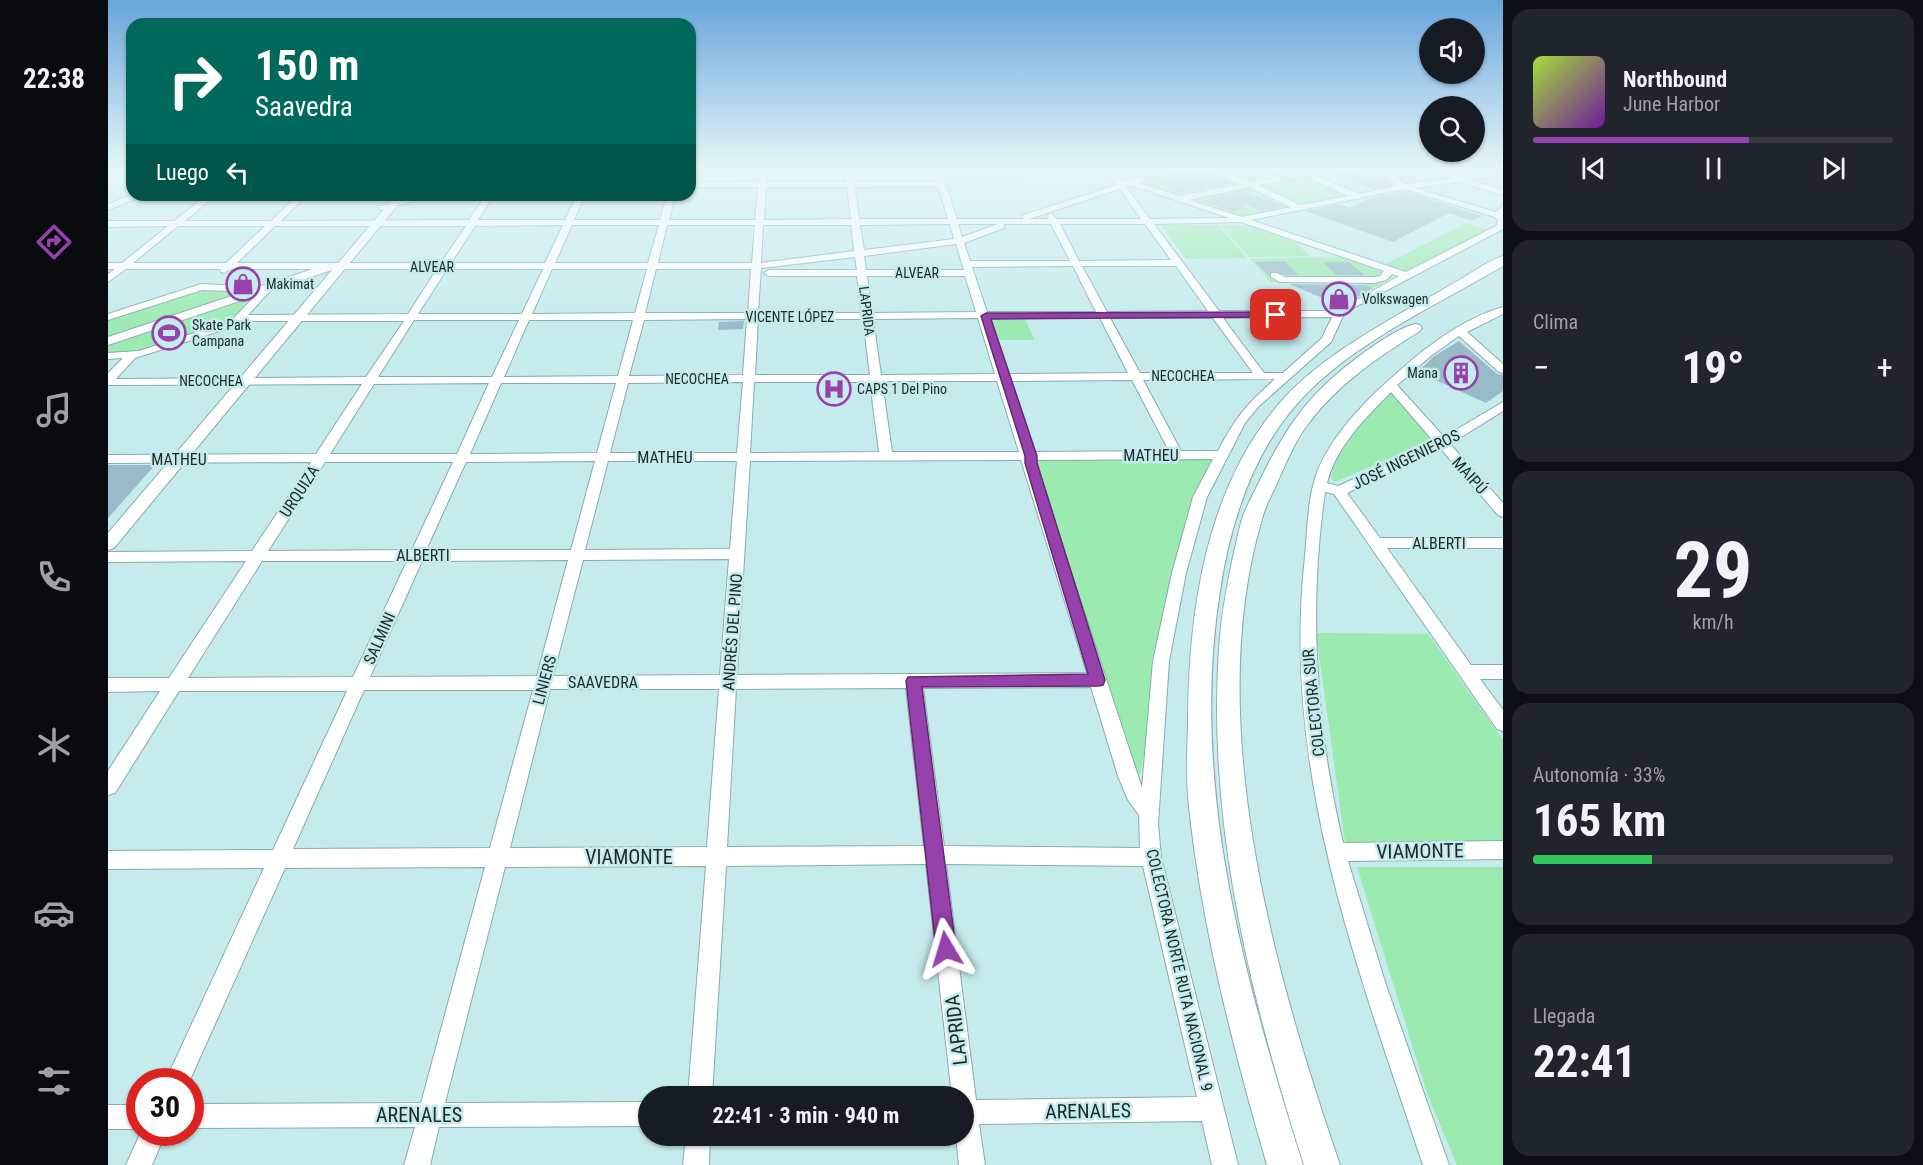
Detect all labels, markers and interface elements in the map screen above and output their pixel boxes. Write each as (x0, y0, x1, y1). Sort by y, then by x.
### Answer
map controls (1419, 18, 1485, 162)
button: sound (1419, 18, 1485, 84)
text: 150 m (255, 41, 360, 90)
icon: right (156, 42, 234, 120)
text: 22:38 (23, 63, 85, 95)
text: Northbound (1623, 67, 1727, 92)
text: Saavedra (255, 91, 353, 123)
text: June Harbor (1623, 92, 1720, 116)
button: search (1419, 96, 1485, 162)
icon: previous (1577, 152, 1610, 185)
icon: pause (1697, 152, 1730, 185)
icon: next (1817, 152, 1850, 185)
icon: left (221, 156, 254, 189)
text: Luego (156, 160, 209, 185)
icon: directions (33, 221, 75, 263)
street label: ALVEAR (410, 259, 454, 275)
street label: ALVEAR (895, 265, 939, 281)
shop icon: Makimat (225, 266, 261, 302)
place label: Makimat (266, 276, 314, 292)
shop icon: Volkswagen (1321, 281, 1357, 317)
street label: LAPRIDA (856, 285, 878, 337)
pin (1250, 289, 1301, 340)
place label: Volkswagen (1362, 291, 1429, 307)
icon: arrive (1259, 298, 1292, 331)
street label: VICENTE LÓPEZ (746, 308, 834, 325)
text: Clima (1533, 310, 1578, 334)
sports icon: Skate Park Campana (151, 315, 187, 351)
place label: Skate Park Campana (192, 317, 252, 349)
text: 19° (1682, 341, 1745, 394)
text: − (1533, 348, 1550, 387)
text: + (1877, 348, 1893, 387)
building icon: Mana (1443, 355, 1479, 391)
place label: Mana (1407, 365, 1438, 381)
street label: NECOCHEA (1151, 368, 1215, 384)
street label: NECOCHEA (665, 371, 729, 387)
hospital icon: CAPS 1 Del Pino (816, 371, 852, 407)
street label: NECOCHEA (179, 373, 243, 389)
place label: CAPS 1 Del Pino (857, 381, 947, 397)
icon: music (33, 389, 75, 431)
street label: JOSÉ INGENIEROS (1350, 425, 1463, 494)
street label: MATHEU (1123, 446, 1179, 465)
street label: MATHEU (637, 448, 693, 467)
street label: MATHEU (151, 450, 207, 469)
street label: MAIPÚ (1448, 453, 1491, 498)
street label: URQUIZA (276, 462, 323, 521)
text: 29 (1674, 525, 1752, 616)
street label: ALBERTI (1412, 534, 1466, 553)
street label: ALBERTI (396, 546, 450, 565)
icon: phone (33, 556, 75, 598)
street label: ANDRÉS DEL PINO (719, 573, 746, 691)
street label: SALMINI (360, 609, 399, 667)
text: km/h (1692, 610, 1734, 634)
street label: COLECTORA SUR (1298, 648, 1329, 758)
street label: LINIERS (529, 653, 560, 707)
street label: SAAVEDRA (568, 673, 638, 692)
icon: climate (33, 724, 75, 766)
text: Autonomía · 33% (1533, 763, 1665, 787)
text: 165 km (1533, 794, 1666, 847)
street label: VIAMONTE (1376, 838, 1464, 864)
street label: VIAMONTE (585, 845, 673, 869)
street label: COLECTORA NORTE RUTA NACIONAL 9 (1142, 847, 1217, 1093)
icon: car (33, 892, 75, 934)
position arrow (914, 917, 978, 981)
street label: LAPRIDA (940, 993, 972, 1067)
text: Llegada (1533, 1004, 1595, 1028)
text: 22:41 (1533, 1035, 1636, 1088)
icon: filters (33, 1060, 75, 1102)
speed limit sign: 30 (126, 1068, 204, 1146)
street label: ARENALES (1045, 1098, 1131, 1124)
street label: ARENALES (376, 1103, 462, 1127)
text: 22:41 · 3 min · 940 m (713, 1103, 899, 1128)

